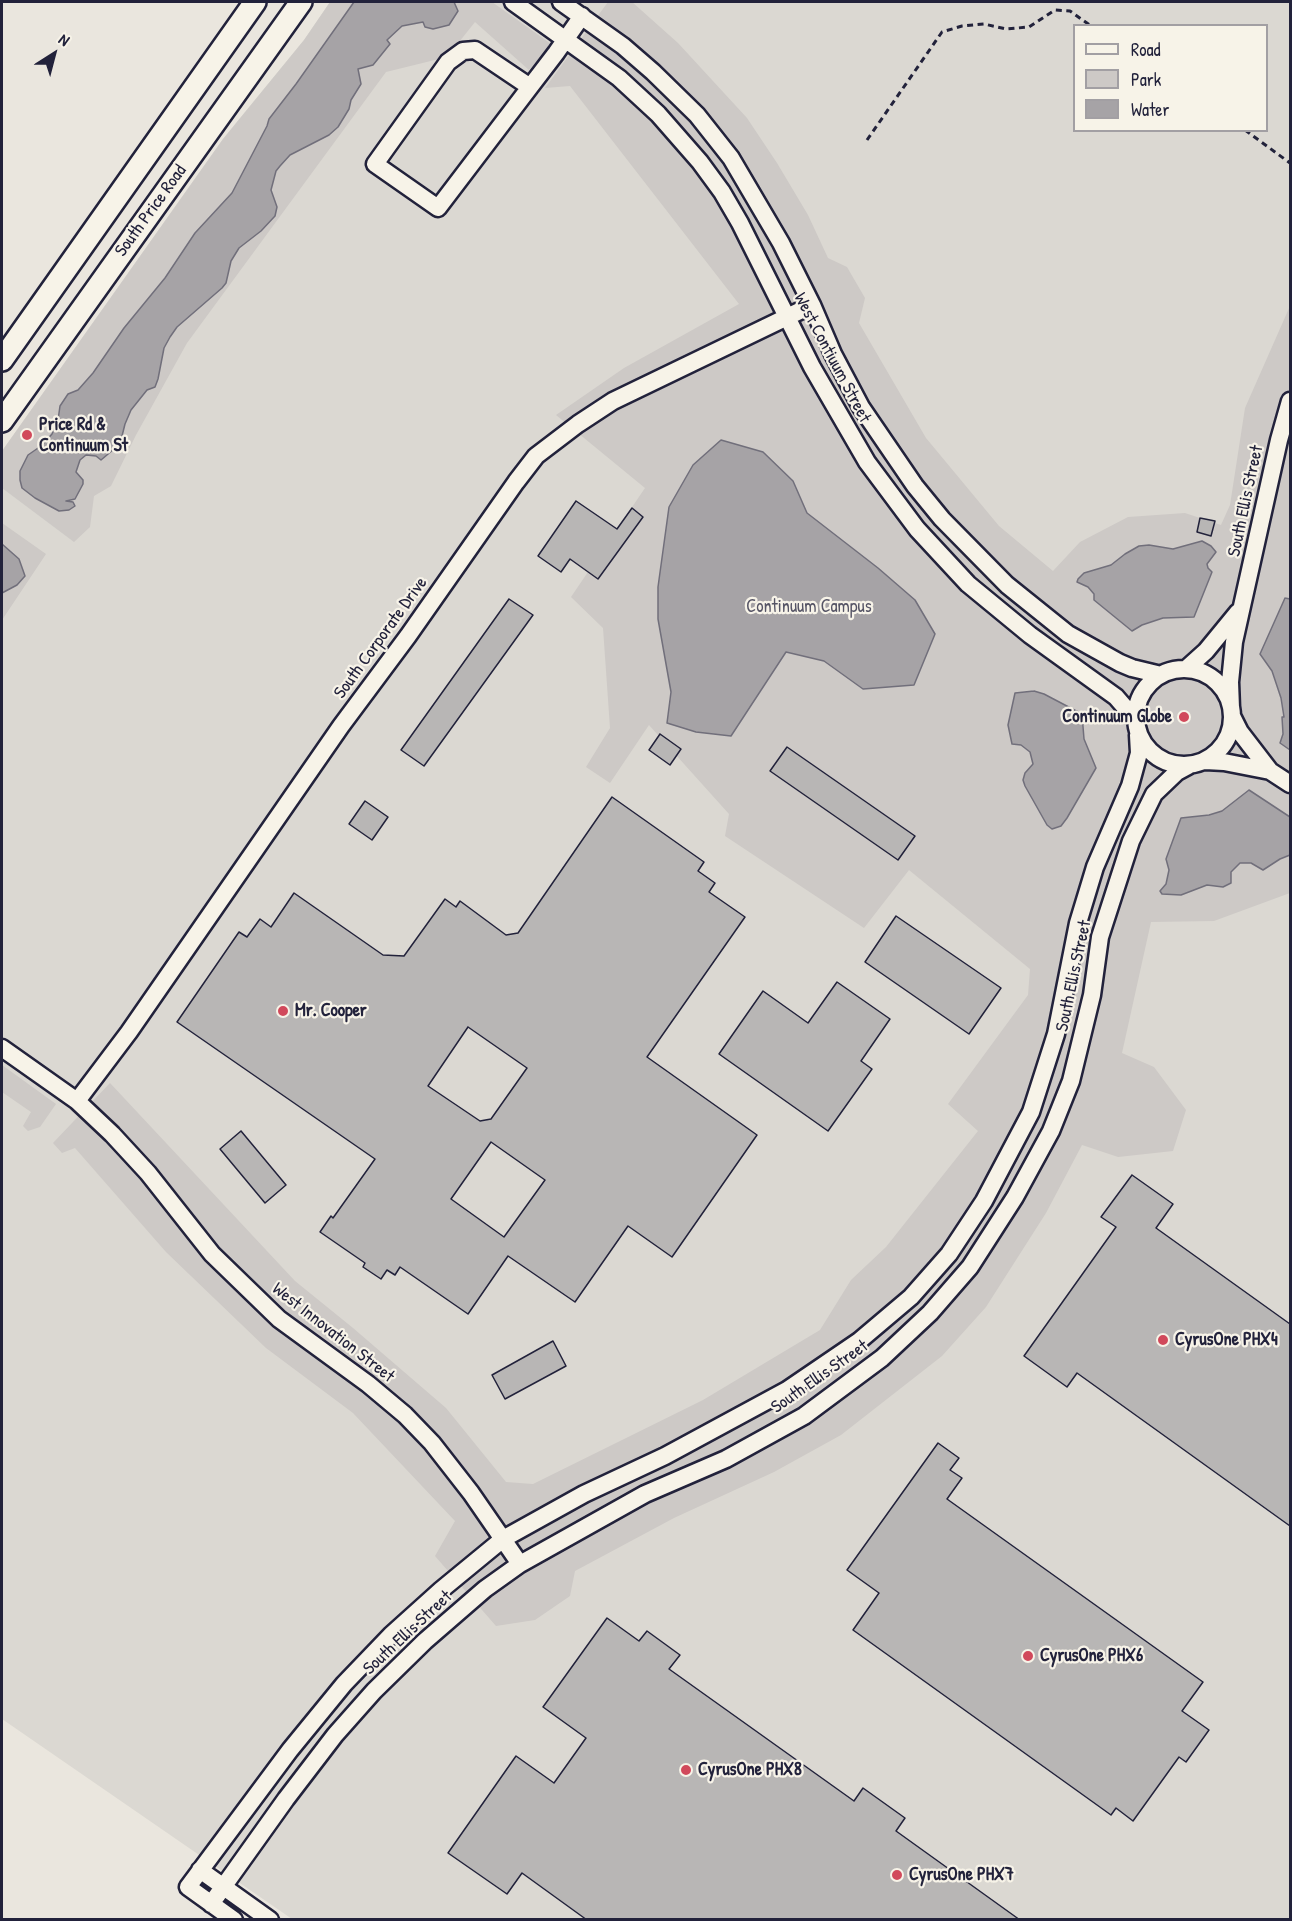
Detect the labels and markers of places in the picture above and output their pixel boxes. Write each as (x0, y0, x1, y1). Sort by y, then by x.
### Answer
place label: Price Rd & Continuum St (39, 414, 128, 456)
marker: Price Rd & Continuum St (20, 428, 34, 442)
place label: Continuum Globe (1062, 706, 1172, 728)
marker: Continuum Globe (1177, 710, 1191, 724)
place label: Mr. Cooper (295, 1000, 367, 1022)
marker: Mr. Cooper (276, 1004, 290, 1018)
place label: CyrusOne PHX4 (1175, 1329, 1278, 1351)
marker: CyrusOne PHX4 (1156, 1333, 1170, 1347)
place label: CyrusOne PHX6 (1040, 1645, 1143, 1667)
marker: CyrusOne PHX6 (1021, 1649, 1035, 1663)
place label: CyrusOne PHX8 (698, 1759, 802, 1781)
marker: CyrusOne PHX8 (679, 1763, 693, 1777)
place label: CyrusOne PHX7 (909, 1864, 1014, 1886)
marker: CyrusOne PHX7 (890, 1868, 904, 1882)

